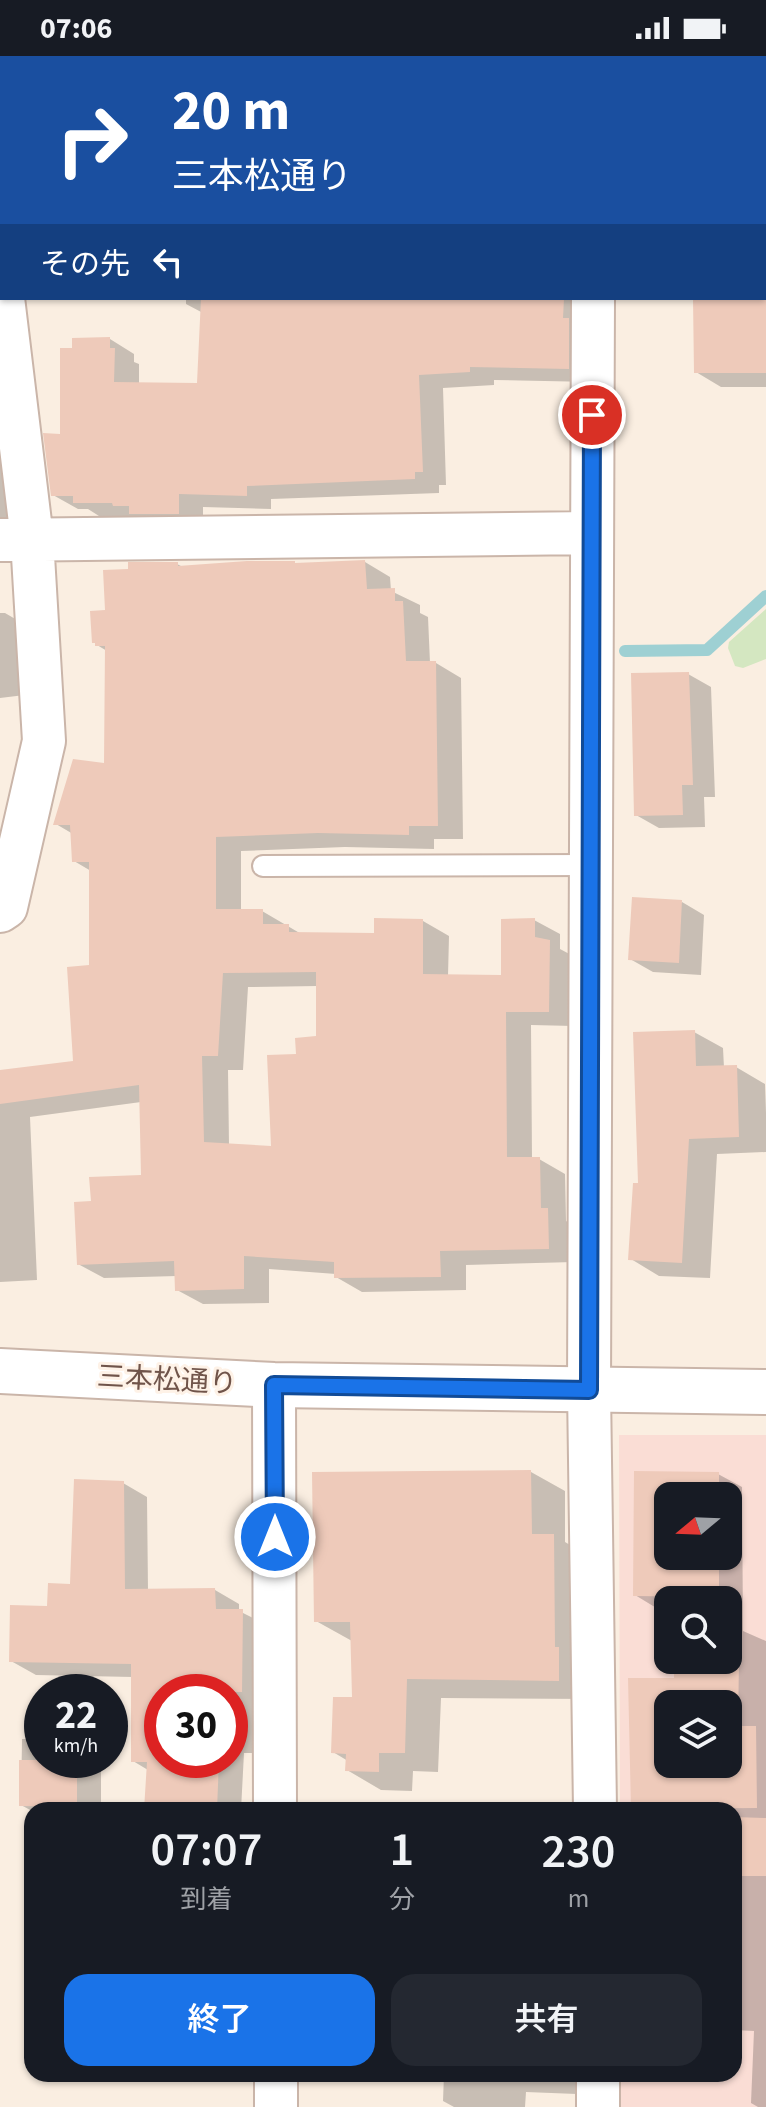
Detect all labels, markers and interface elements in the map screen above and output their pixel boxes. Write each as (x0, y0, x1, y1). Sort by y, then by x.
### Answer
text: 07:06 (40, 7, 112, 50)
text: 20 m (172, 72, 290, 151)
icon: right (40, 88, 144, 192)
text: 三本松通り (172, 151, 352, 202)
icon: left (146, 240, 190, 284)
text: その先 (40, 243, 130, 286)
pin (558, 381, 626, 449)
icon: arrive (570, 393, 614, 437)
street label: 三本松通り (96, 1356, 238, 1404)
north arrow (654, 1482, 742, 1570)
map controls (654, 1482, 742, 1778)
position arrow (233, 1495, 317, 1579)
button: search (654, 1586, 742, 1674)
speed limit sign: 30 (144, 1674, 248, 1778)
text: 22 (55, 1687, 97, 1744)
button: layers (654, 1690, 742, 1778)
text: km/h (54, 1732, 98, 1760)
text: 07:07 (151, 1816, 262, 1884)
text: 1 (390, 1816, 414, 1884)
text: 230 (542, 1818, 615, 1886)
text: m (568, 1880, 589, 1917)
text: 到着 (180, 1881, 232, 1918)
text: 分 (389, 1881, 415, 1918)
button: 終了 (64, 1974, 375, 2066)
button: 共有 (391, 1974, 702, 2066)

